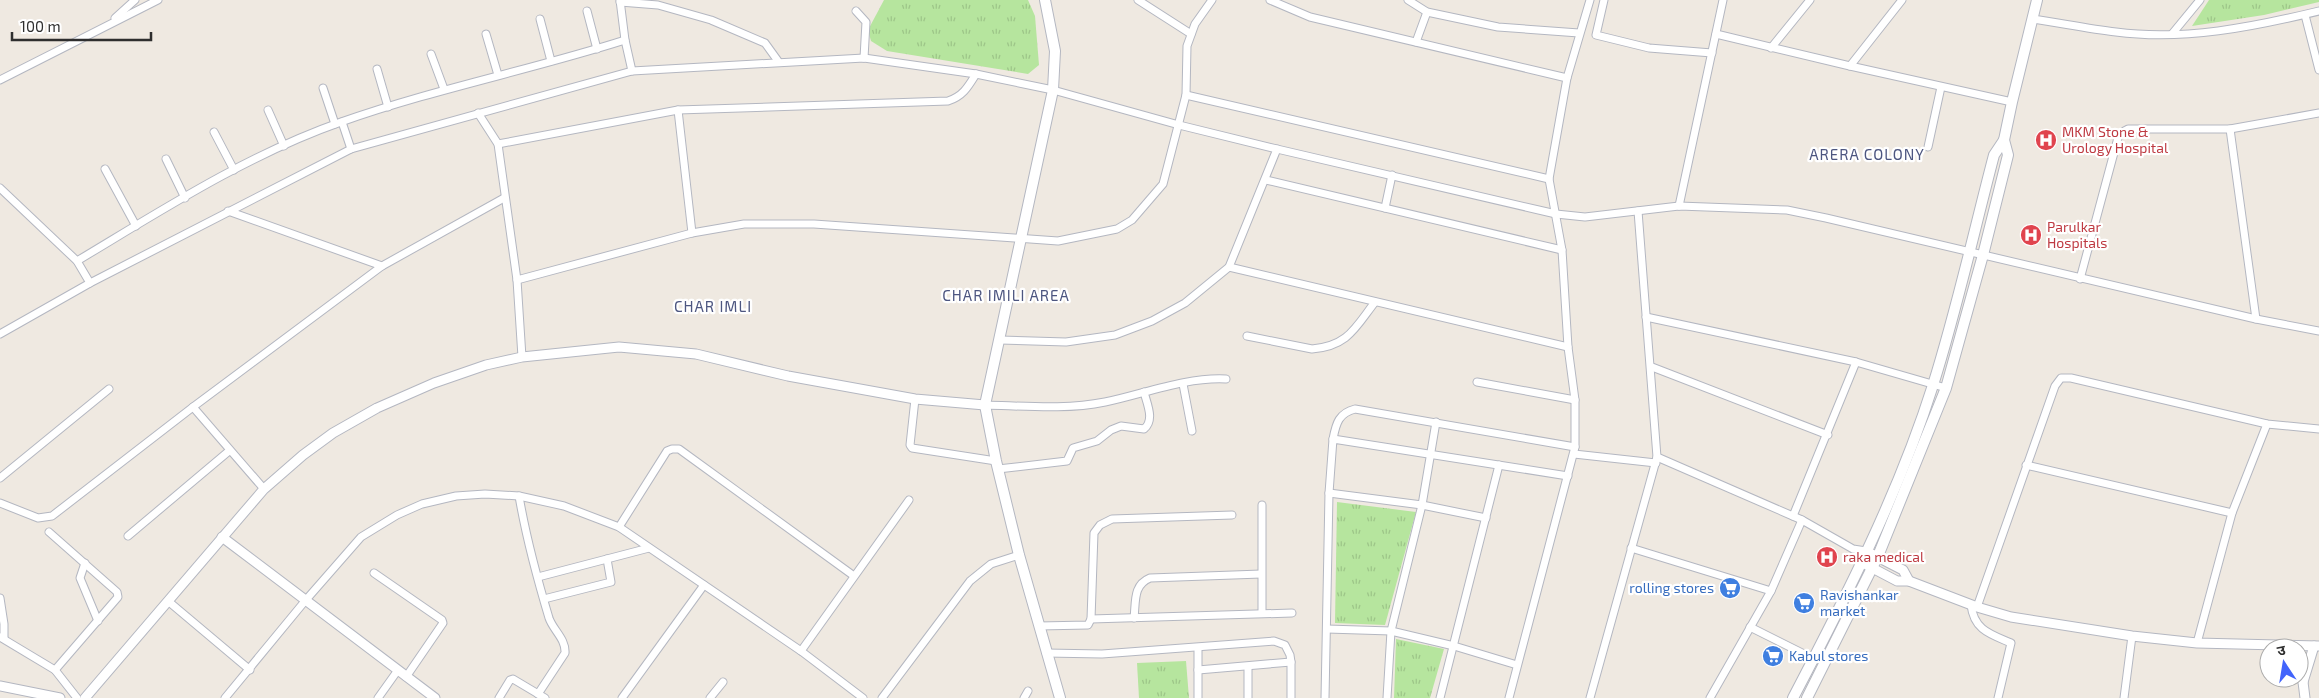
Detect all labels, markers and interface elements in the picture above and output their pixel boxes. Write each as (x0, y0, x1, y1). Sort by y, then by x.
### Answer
scale bar (12, 10, 151, 42)
text: 100 m (20, 17, 61, 35)
place label: MKM Stone & Urology Hospital (2062, 123, 2169, 156)
hospital icon: MKM Stone & Urology Hospital (2034, 128, 2058, 152)
district label: ARERA COLONY (1809, 145, 1925, 163)
place label: Parulkar Hospitals (2047, 218, 2107, 251)
hospital icon: Parulkar Hospitals (2019, 223, 2043, 247)
district label: CHAR IMILI AREA (942, 286, 1070, 304)
district label: CHAR IMLI (674, 297, 752, 315)
hospital icon: raka medical (1815, 545, 1839, 569)
place label: raka medical (1843, 548, 1925, 565)
supermarket icon: rolling stores (1718, 576, 1742, 600)
place label: rolling stores (1629, 579, 1714, 596)
place label: Ravishankar market (1820, 586, 1899, 619)
supermarket icon: Ravishankar market (1792, 591, 1816, 615)
north arrow (2259, 638, 2309, 688)
text: उ (2275, 640, 2288, 659)
supermarket icon: Kabul stores (1761, 644, 1785, 668)
place label: Kabul stores (1789, 647, 1868, 664)

